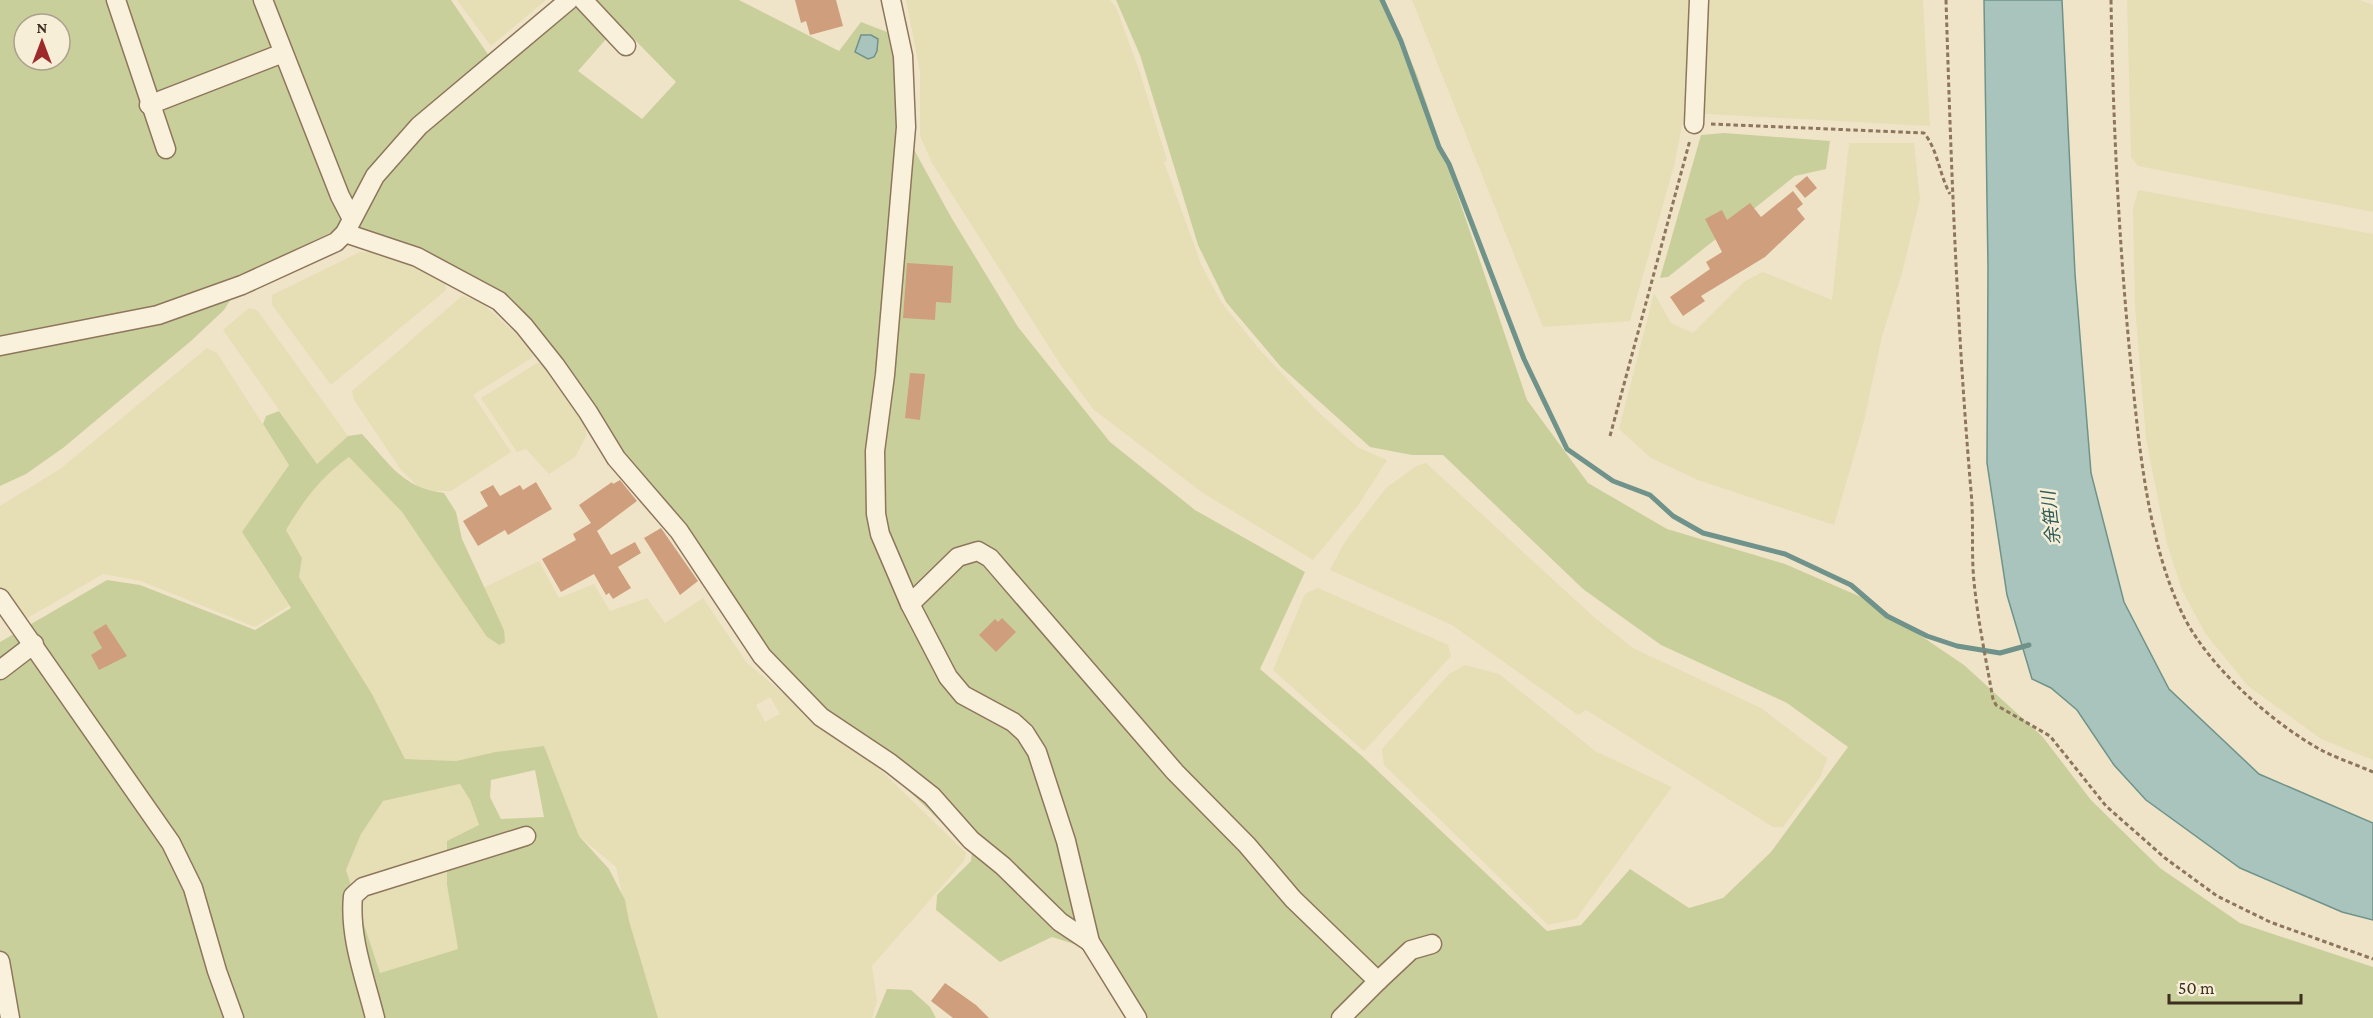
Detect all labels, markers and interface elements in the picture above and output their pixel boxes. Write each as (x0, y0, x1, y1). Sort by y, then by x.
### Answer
north arrow (12, 12, 72, 72)
text: N (37, 19, 48, 36)
water label: 余笹川 (2038, 488, 2064, 546)
scale bar (2169, 967, 2301, 1005)
text: 50 m (2178, 978, 2215, 998)

